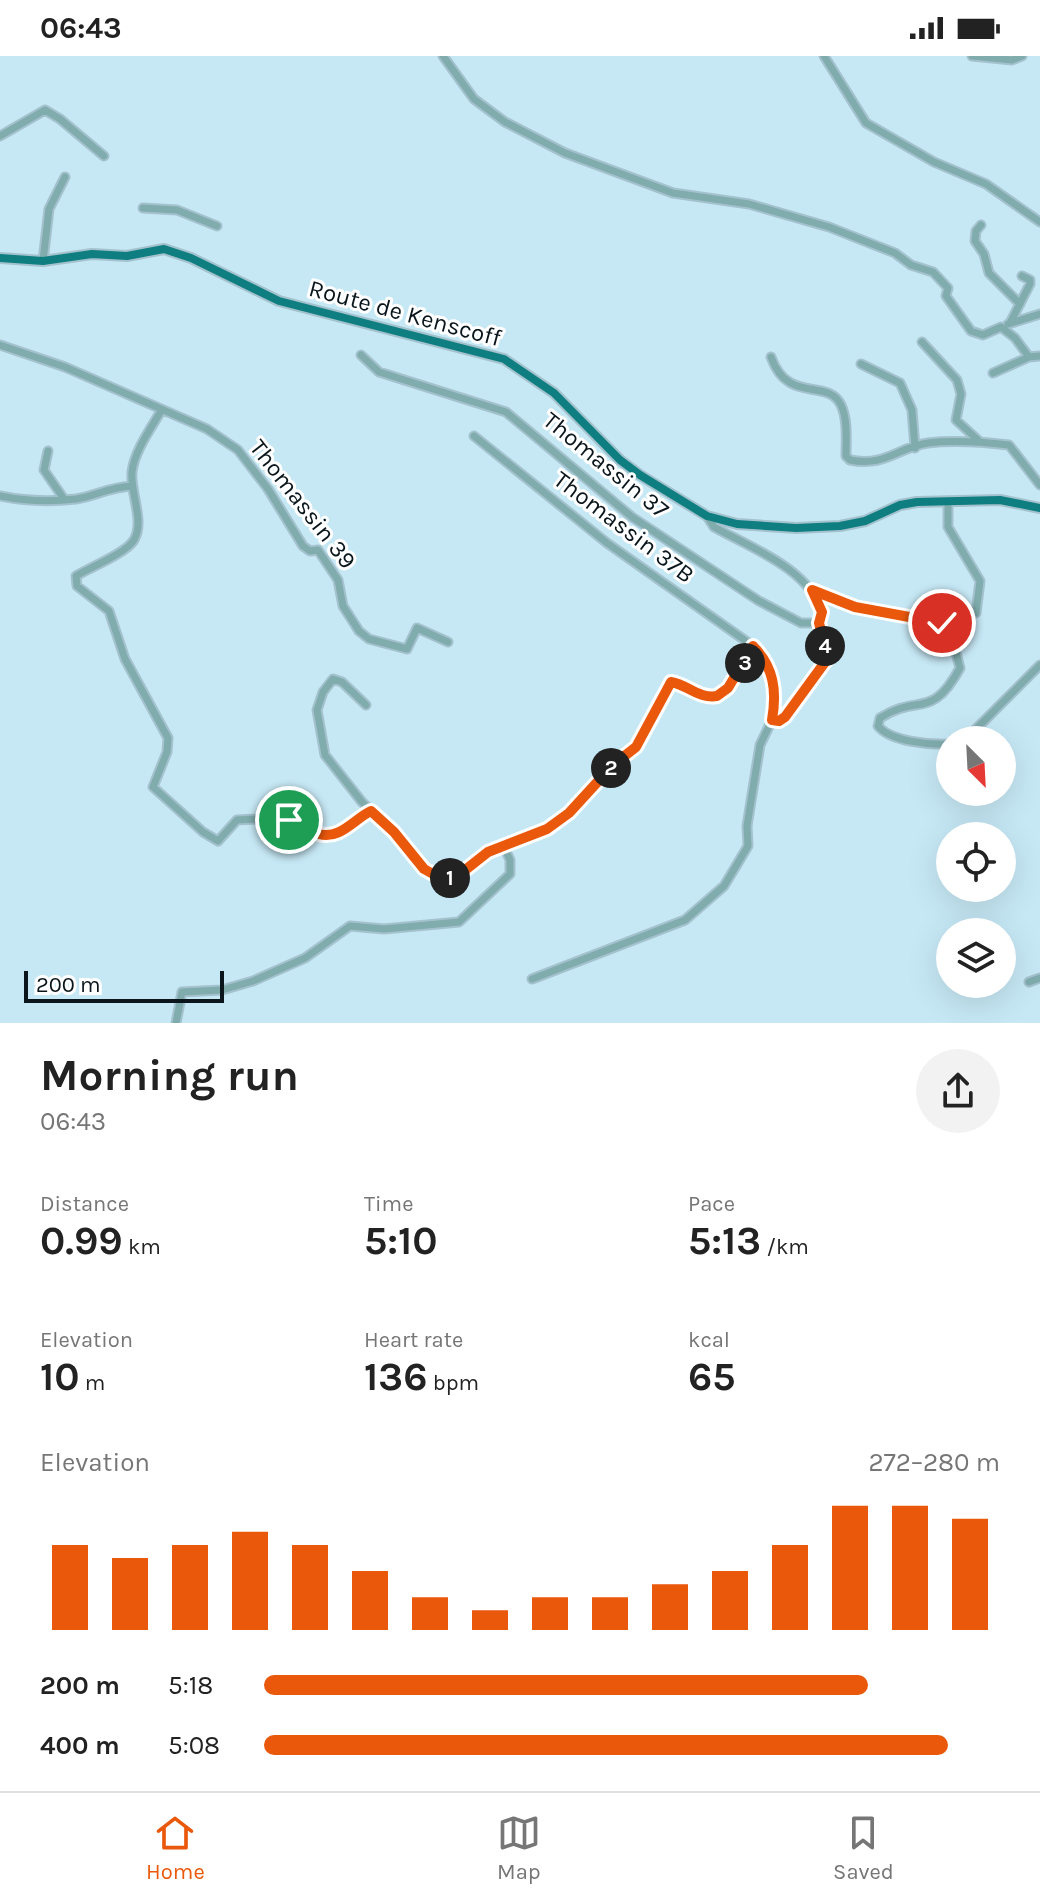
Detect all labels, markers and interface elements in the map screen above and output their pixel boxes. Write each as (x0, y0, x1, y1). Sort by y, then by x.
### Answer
text: 06:43 (40, 10, 122, 46)
street label: Route de Kenscoff (306, 274, 505, 352)
street label: Thomassin 37 (538, 406, 674, 524)
street label: Thomassin 39 (244, 434, 362, 574)
street label: Thomassin 37B (548, 465, 700, 589)
pin (908, 589, 976, 657)
icon: check (920, 601, 964, 645)
pin: 4 (805, 626, 845, 666)
text: 4 (818, 633, 832, 659)
pin: 3 (725, 643, 765, 683)
text: 3 (738, 650, 752, 676)
north arrow (936, 726, 1016, 806)
map controls (936, 726, 1016, 998)
pin: 2 (591, 748, 631, 788)
text: 2 (604, 755, 618, 781)
pin (255, 786, 323, 854)
icon: arrive (267, 798, 311, 842)
button: locate (936, 822, 1016, 902)
pin: 1 (430, 858, 470, 898)
text: 1 (446, 865, 454, 891)
button: layers (936, 918, 1016, 998)
scale bar (24, 967, 224, 1003)
text: 200 m (36, 972, 101, 998)
button: share (916, 1049, 1000, 1133)
text: Morning run (40, 1050, 299, 1101)
text: 06:43 (40, 1106, 106, 1137)
text: Distance (40, 1191, 129, 1217)
text: Time (364, 1191, 413, 1217)
text: Pace (688, 1191, 735, 1217)
text: 0.99 (40, 1217, 123, 1264)
text: 5:10 (364, 1217, 438, 1264)
text: 5:13 (688, 1217, 761, 1264)
text: km (123, 1234, 161, 1260)
text: /km (761, 1234, 809, 1260)
text: Elevation (40, 1327, 133, 1353)
text: Heart rate (364, 1327, 463, 1353)
text: kcal (688, 1327, 730, 1353)
text: 10 (40, 1353, 80, 1400)
text: 136 (364, 1353, 427, 1400)
text: 65 (688, 1353, 736, 1400)
text: m (80, 1370, 105, 1396)
text: bpm (427, 1370, 479, 1396)
text: Elevation (40, 1447, 150, 1478)
text: 272–280 m (868, 1447, 1000, 1478)
text: 200 m (40, 1670, 120, 1701)
text: 5:18 (168, 1670, 213, 1701)
text: 400 m (40, 1730, 120, 1761)
text: 5:08 (168, 1730, 220, 1761)
tab: Home (146, 1811, 205, 1885)
tab: Map (497, 1811, 541, 1885)
tab: Saved (833, 1811, 894, 1885)

